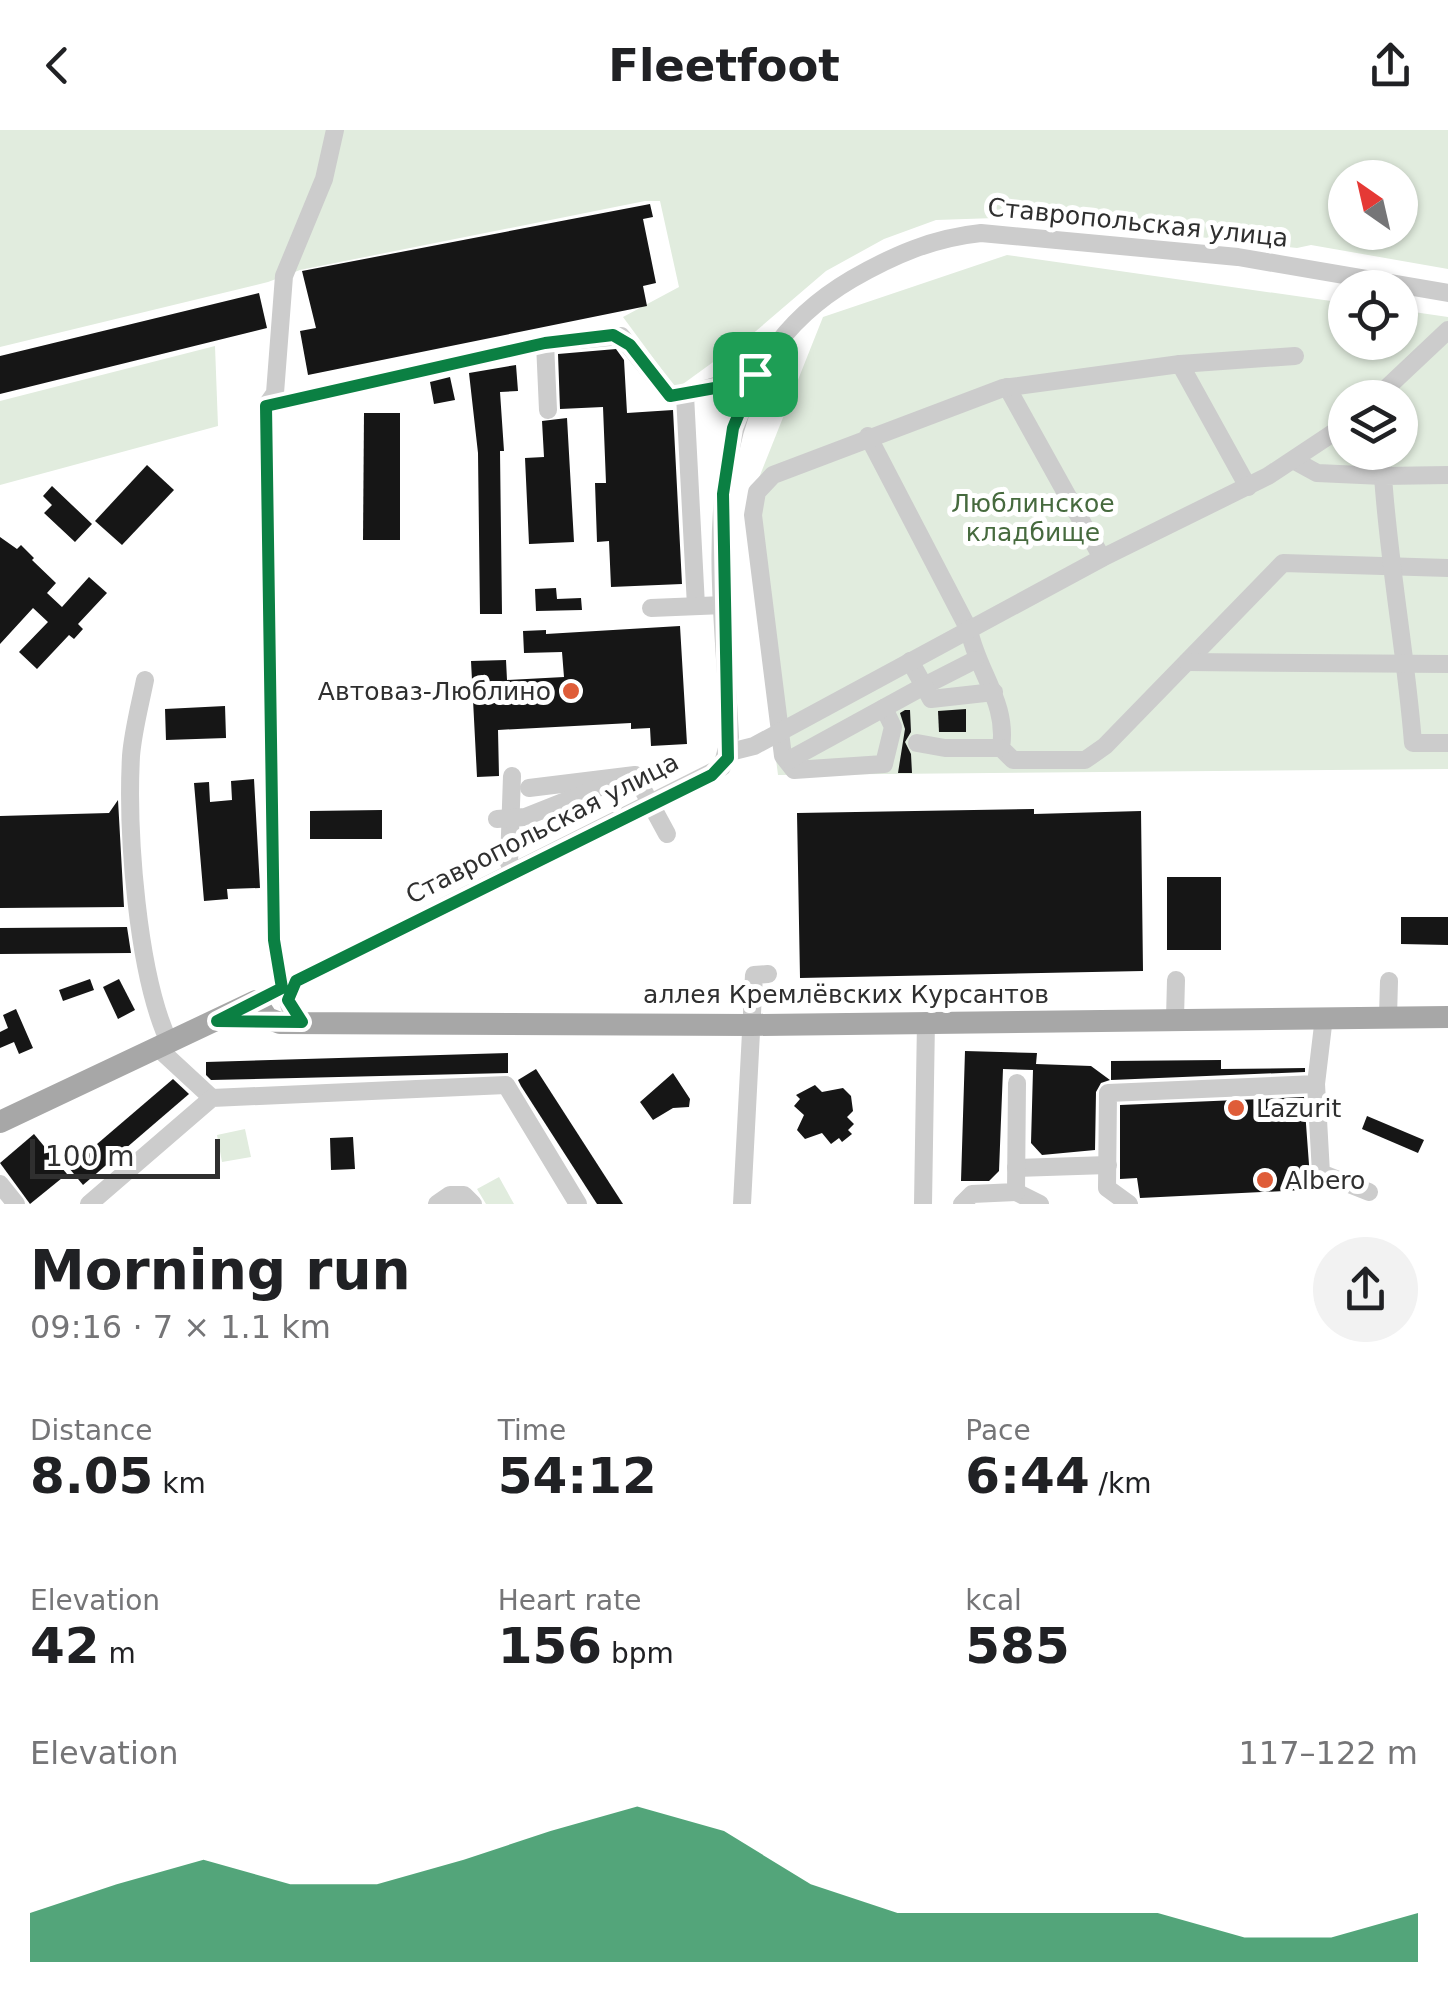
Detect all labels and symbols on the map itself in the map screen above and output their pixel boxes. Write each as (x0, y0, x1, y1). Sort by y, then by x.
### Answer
north arrow (1328, 160, 1418, 250)
street label: Ставропольская улица (986, 192, 1290, 253)
pin (713, 332, 798, 417)
park label: Люблинское кладбище (951, 489, 1115, 547)
place label: Автоваз-Люблино (318, 677, 551, 706)
marker: Автоваз-Люблино (560, 680, 582, 702)
street label: Ставропольская улица (401, 747, 683, 910)
street label: аллея Кремлёвских Курсантов (643, 980, 1049, 1009)
place label: Lazurit (1256, 1094, 1341, 1123)
marker: Lazurit (1225, 1097, 1247, 1119)
scale bar (30, 1134, 220, 1178)
place label: Albero (1285, 1166, 1365, 1195)
marker: Albero (1254, 1169, 1276, 1191)

